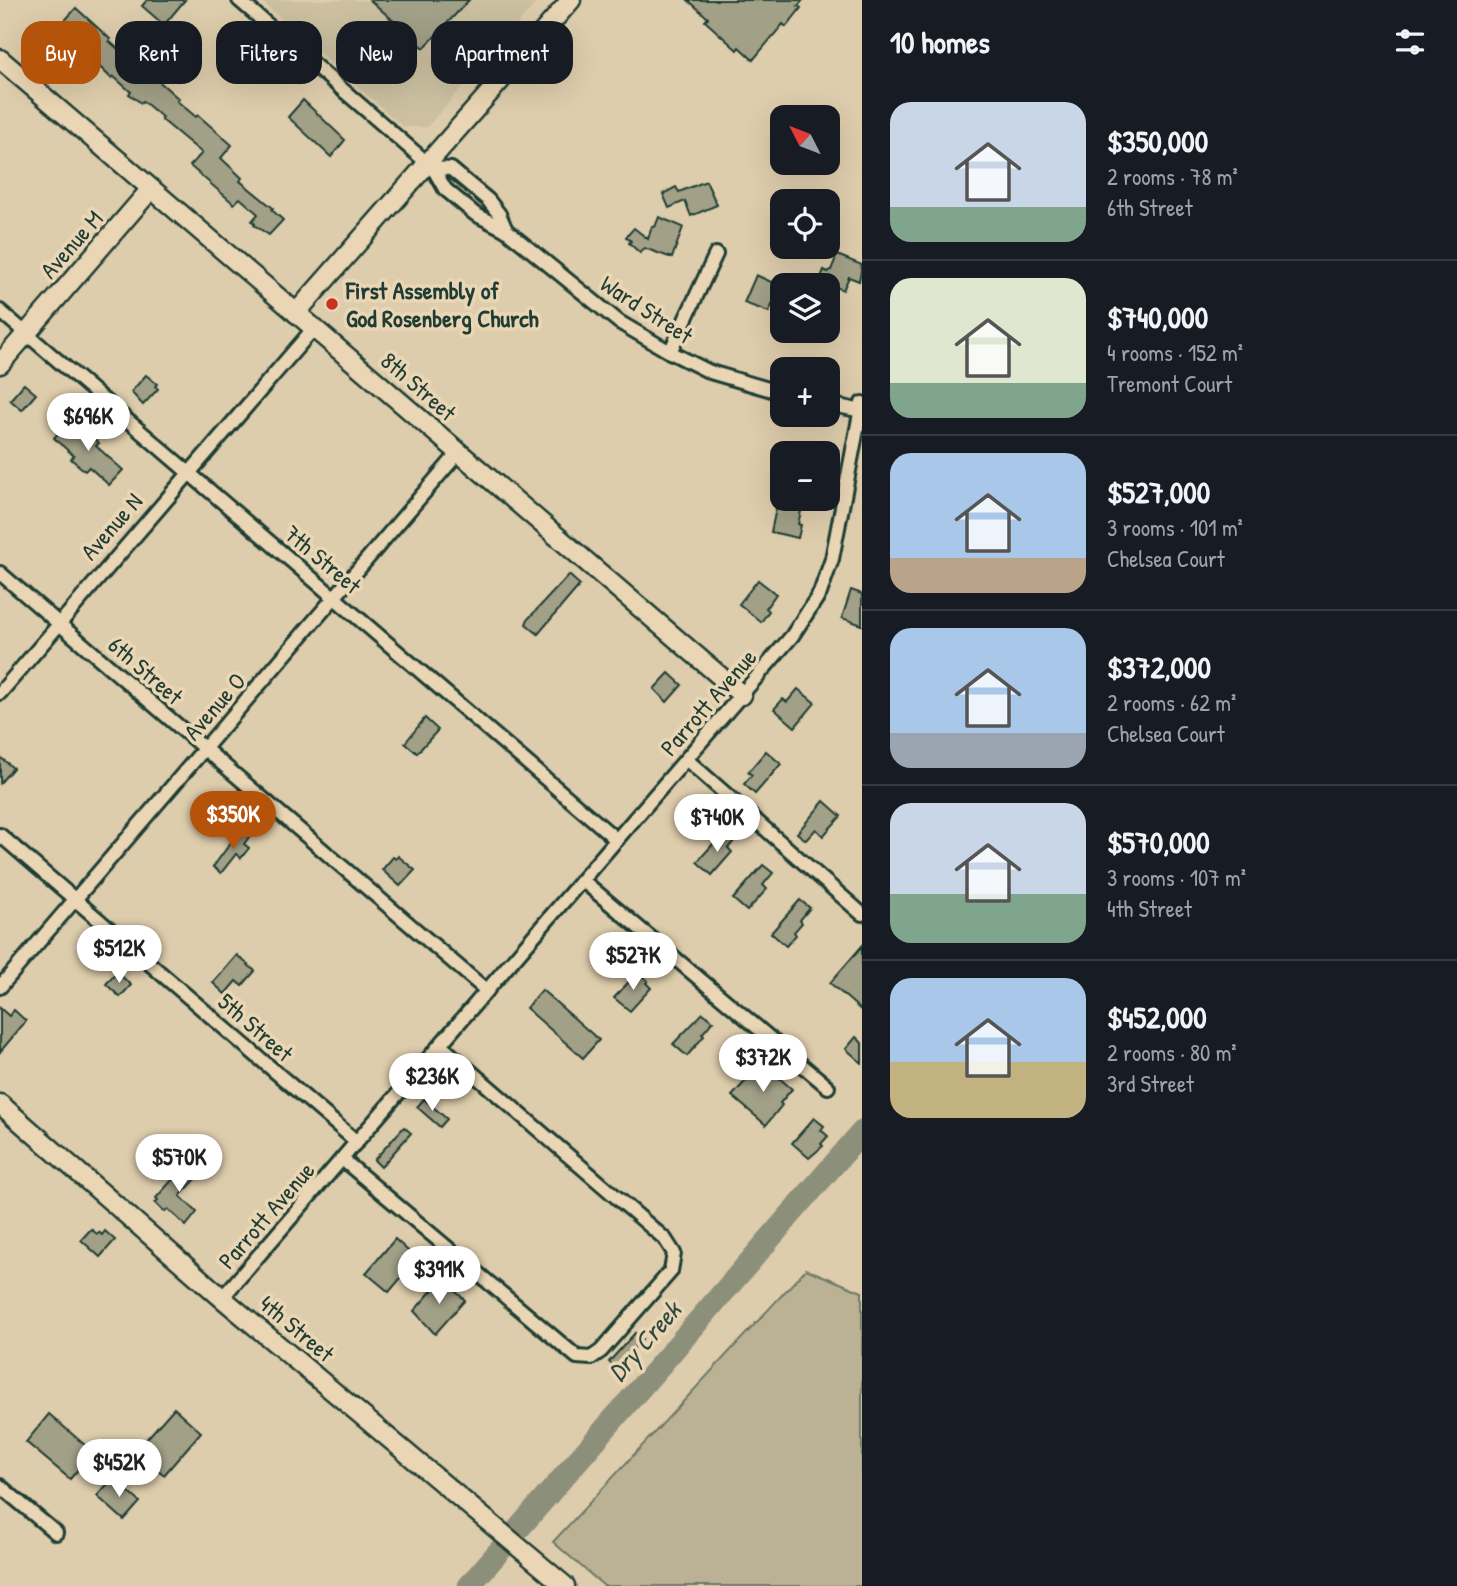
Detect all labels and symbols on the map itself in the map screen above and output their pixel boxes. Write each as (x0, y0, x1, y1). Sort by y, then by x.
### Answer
north arrow (770, 105, 840, 175)
street label: Avenue M (32, 203, 110, 285)
street label: Ward Street (595, 267, 700, 351)
place label: First Assembly of God Rosenberg Church (345, 274, 539, 335)
marker: First Assembly of God Rosenberg Church (324, 296, 340, 312)
street label: 8th Street (374, 344, 464, 428)
pin: $696K (39, 393, 137, 453)
street label: Avenue N (73, 486, 149, 566)
street label: 7th Street (278, 517, 369, 601)
street label: 6th Street (102, 629, 191, 712)
street label: Parrott Avenue (653, 641, 764, 762)
street label: Avenue O (176, 665, 252, 747)
pin: $350K (184, 792, 282, 851)
pin: $740K (668, 794, 766, 854)
pin: $512K (70, 926, 168, 985)
pin: $527K (584, 932, 682, 992)
street label: 5th Street (212, 985, 301, 1069)
pin: $372K (714, 1034, 812, 1094)
pin: $236K (383, 1054, 481, 1113)
pin: $570K (130, 1134, 228, 1194)
street label: Parrott Avenue (211, 1154, 322, 1275)
pin: $391K (390, 1246, 488, 1306)
street label: 4th Street (253, 1287, 342, 1369)
water label: Dry Creek (600, 1292, 691, 1389)
pin: $452K (70, 1440, 168, 1499)

